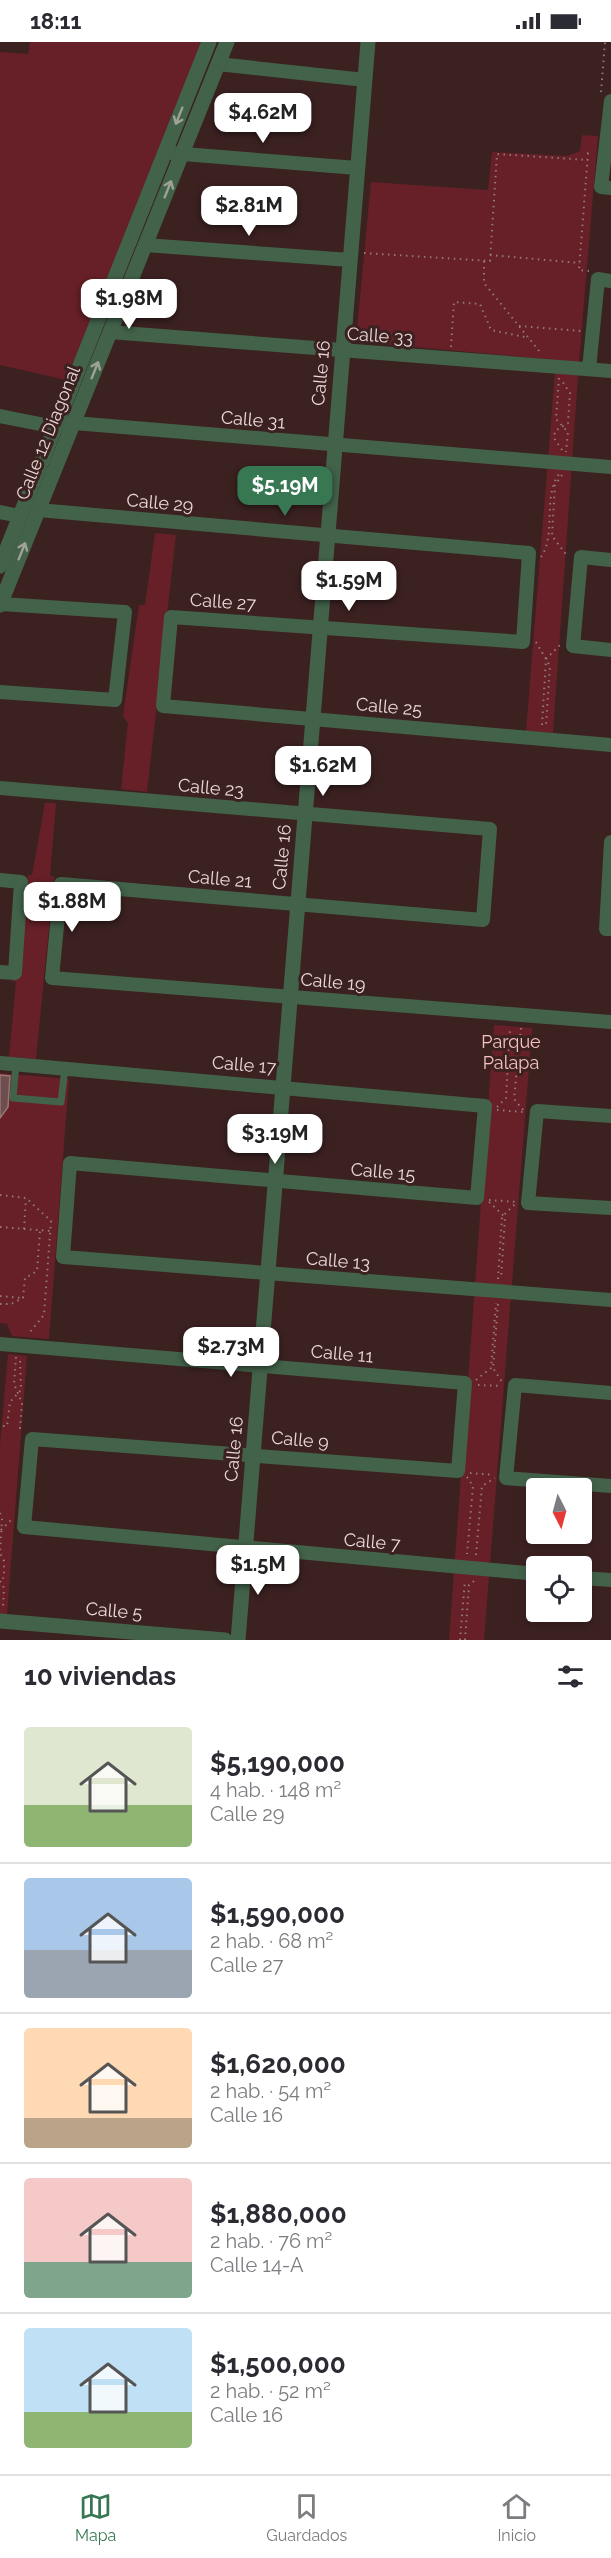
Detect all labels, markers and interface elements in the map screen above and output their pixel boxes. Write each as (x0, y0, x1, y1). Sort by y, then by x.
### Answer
text: 18:11 (30, 8, 81, 34)
pin: $4.62M (214, 93, 312, 144)
text: $4.62M (228, 100, 298, 124)
one-way arrow (173, 106, 184, 125)
one-way arrow (163, 181, 174, 199)
pin: $2.81M (200, 186, 298, 237)
text: $2.81M (215, 193, 283, 217)
pin: $1.98M (80, 279, 178, 330)
text: $1.98M (95, 286, 163, 310)
street label: Calle 33 (346, 323, 414, 348)
street label: Calle 16 (307, 339, 334, 407)
one-way arrow (90, 361, 101, 380)
street label: Calle 12 Diagonal (11, 363, 84, 503)
street label: Calle 31 (220, 406, 286, 433)
pin: $5.19M (236, 466, 334, 517)
text: $5.19M (251, 473, 319, 497)
street label: Calle 29 (126, 489, 194, 516)
one-way arrow (17, 542, 28, 561)
pin: $1.59M (300, 561, 398, 612)
text: $1.59M (315, 568, 383, 592)
street label: Calle 27 (189, 589, 257, 614)
street label: Calle 25 (355, 693, 423, 720)
pin: $1.62M (274, 746, 372, 797)
text: $1.62M (289, 753, 357, 777)
street label: Calle 23 (177, 774, 245, 801)
street label: Calle 16 (268, 823, 295, 891)
street label: Calle 21 (187, 865, 253, 892)
pin: $1.88M (23, 882, 121, 933)
text: $1.88M (38, 889, 106, 913)
street label: Calle 19 (300, 968, 367, 995)
park label: Parque Palapa (481, 1031, 541, 1073)
street label: Calle 17 (211, 1051, 277, 1078)
pin: $3.19M (226, 1114, 324, 1165)
text: $3.19M (241, 1121, 309, 1145)
street label: Calle 15 (350, 1158, 416, 1185)
street label: Calle 13 (305, 1247, 371, 1274)
pin: $2.73M (182, 1327, 280, 1378)
text: $2.73M (197, 1334, 265, 1358)
street label: Calle 11 (310, 1340, 374, 1367)
street label: Calle 16 (220, 1415, 247, 1483)
street label: Calle 9 (270, 1427, 330, 1452)
north arrow (526, 1478, 592, 1544)
map controls (526, 1478, 592, 1622)
street label: Calle 7 (343, 1529, 402, 1554)
pin: $1.5M (216, 1545, 300, 1596)
text: $1.5M (230, 1552, 286, 1576)
button: locate (526, 1556, 592, 1622)
street label: Calle 5 (85, 1598, 143, 1623)
icon: filters (554, 1660, 587, 1693)
text: 10 viviendas (24, 1661, 176, 1691)
text: $5,190,000 (210, 1748, 345, 1778)
icon: home (72, 1751, 144, 1823)
text: 4 hab. · 148 m² (210, 1778, 341, 1802)
text: Calle 29 (210, 1802, 284, 1826)
text: $1,590,000 (210, 1899, 345, 1929)
icon: home (72, 1902, 144, 1974)
text: 2 hab. · 68 m² (210, 1929, 333, 1953)
text: Calle 27 (210, 1953, 283, 1977)
text: $1,620,000 (210, 2049, 346, 2079)
icon: home (72, 2052, 144, 2124)
text: 2 hab. · 54 m² (210, 2079, 331, 2103)
text: Calle 16 (210, 2103, 283, 2127)
text: $1,880,000 (210, 2199, 347, 2229)
icon: home (72, 2202, 144, 2274)
text: 2 hab. · 76 m² (210, 2229, 332, 2253)
text: Calle 14-A (210, 2253, 304, 2277)
text: $1,500,000 (210, 2349, 346, 2379)
icon: home (72, 2352, 144, 2424)
text: 2 hab. · 52 m² (210, 2379, 331, 2403)
text: Calle 16 (210, 2403, 283, 2427)
tab: Mapa (75, 2490, 116, 2545)
tab: Guardados (266, 2490, 347, 2545)
tab: Inicio (497, 2490, 536, 2545)

